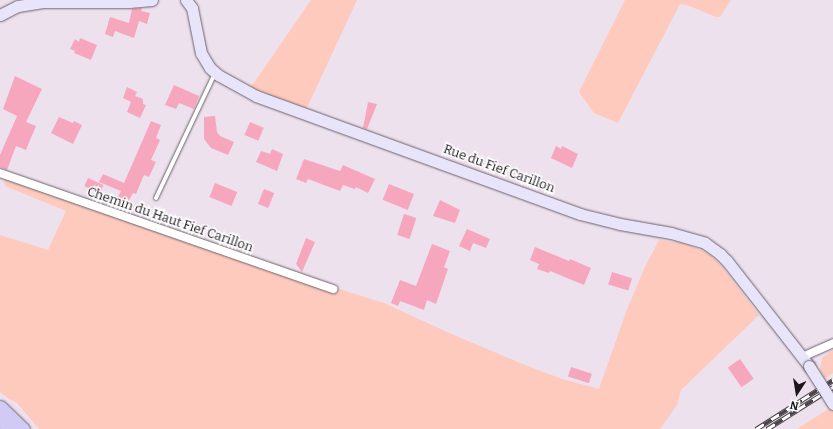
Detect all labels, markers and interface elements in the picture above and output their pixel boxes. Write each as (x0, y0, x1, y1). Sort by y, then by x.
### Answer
street label: Rue du Fief Carillon (441, 142, 557, 196)
street label: Chemin du Haut Fief Carillon (85, 184, 255, 256)
north arrow (777, 373, 817, 413)
text: N (789, 398, 800, 412)

